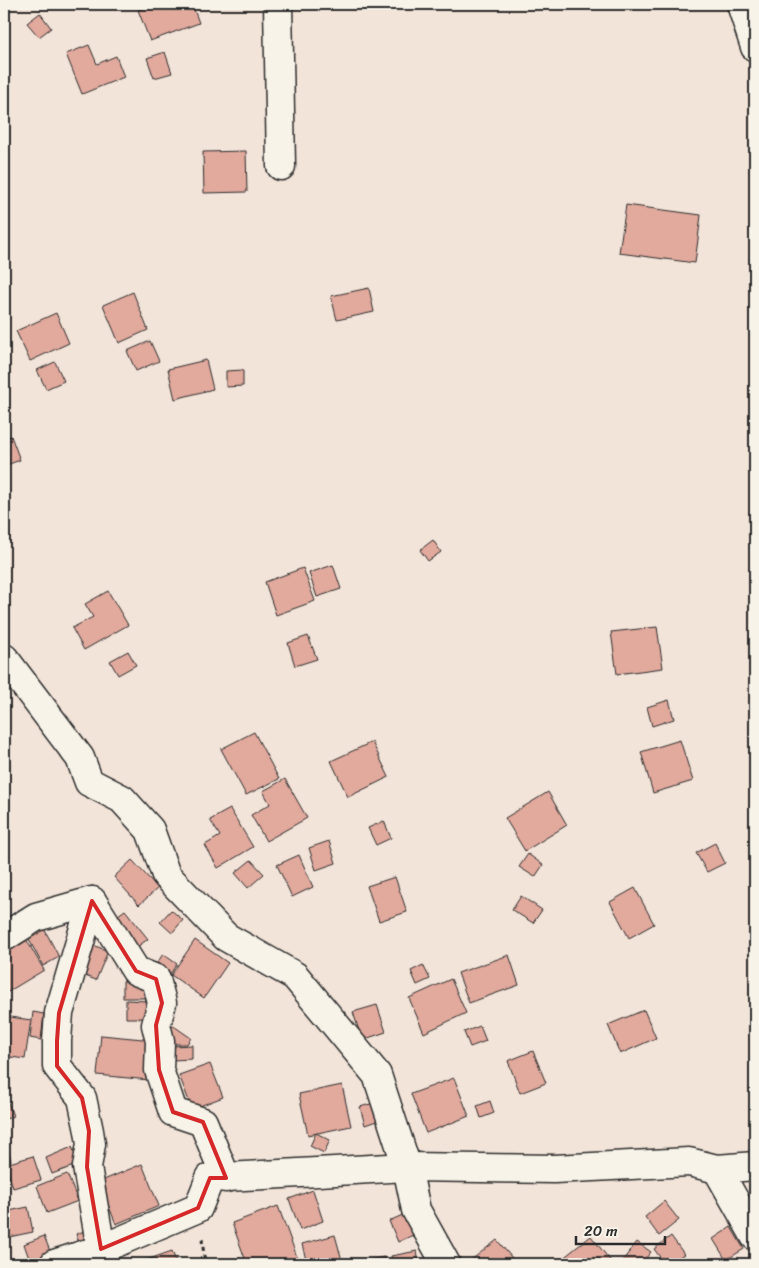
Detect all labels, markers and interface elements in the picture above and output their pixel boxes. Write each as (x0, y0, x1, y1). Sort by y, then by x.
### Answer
scale bar (576, 1213, 665, 1245)
text: 20 m (584, 1218, 618, 1244)

